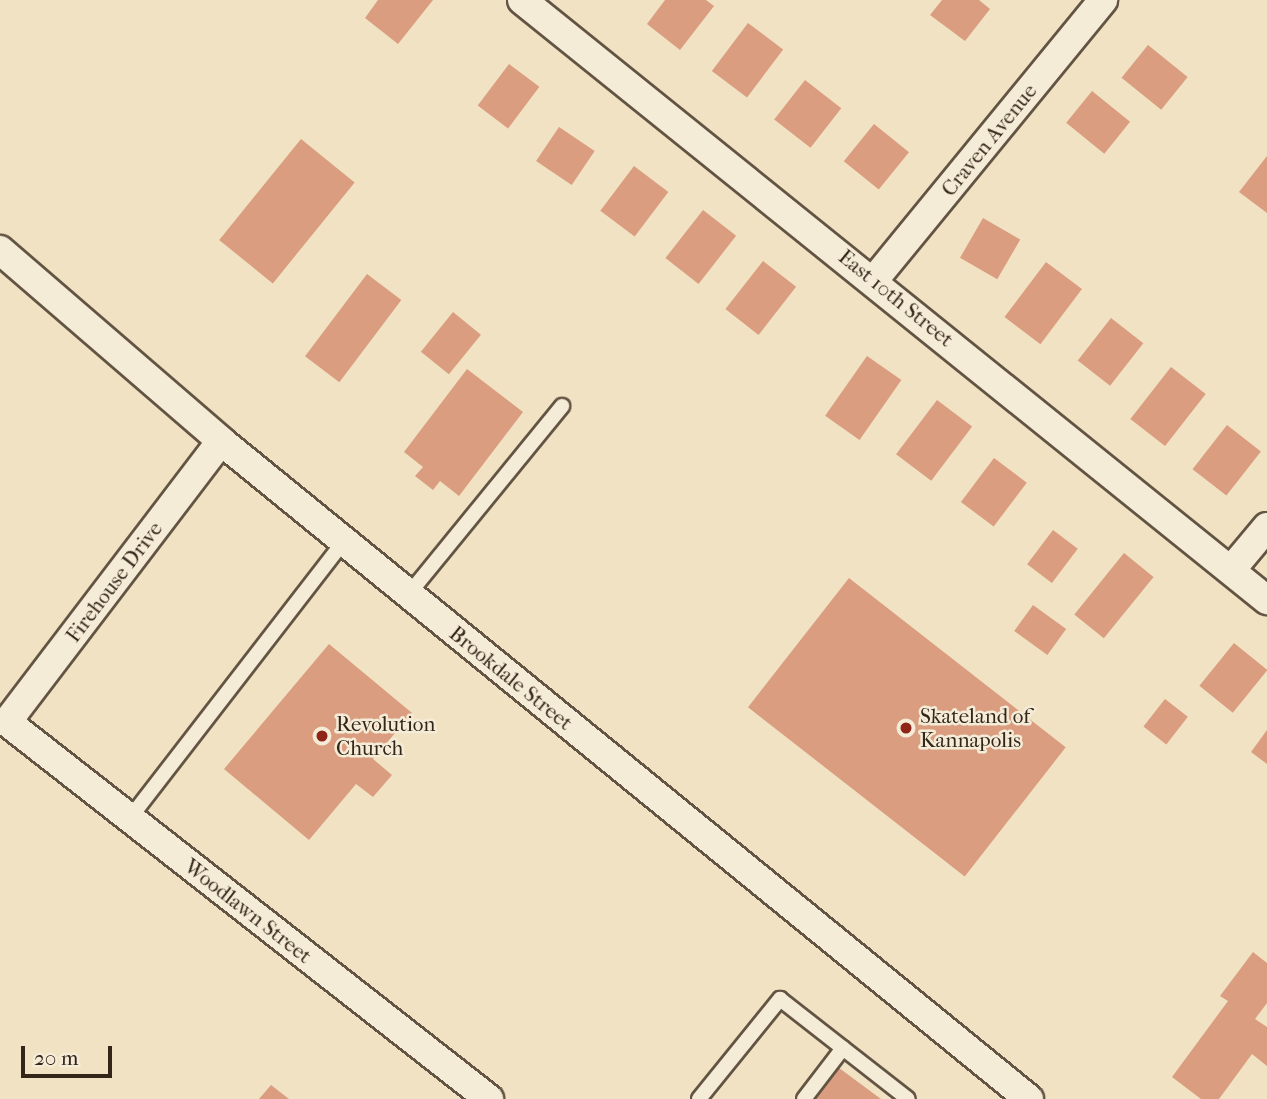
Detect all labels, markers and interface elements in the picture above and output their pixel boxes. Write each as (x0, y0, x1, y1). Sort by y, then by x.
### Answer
street label: Craven Avenue (936, 79, 1042, 201)
street label: East 10th Street (833, 244, 959, 352)
street label: Firehouse Drive (60, 517, 168, 647)
street label: Brookdale Street (444, 621, 578, 735)
place label: Skateland of Kannapolis (920, 703, 1030, 753)
place label: Revolution Church (336, 711, 435, 761)
marker: Skateland of Kannapolis (898, 720, 914, 736)
marker: Revolution Church (314, 728, 330, 744)
street label: Woodlawn Street (179, 853, 317, 969)
scale bar (24, 1032, 116, 1076)
text: 20 m (34, 1046, 78, 1070)

